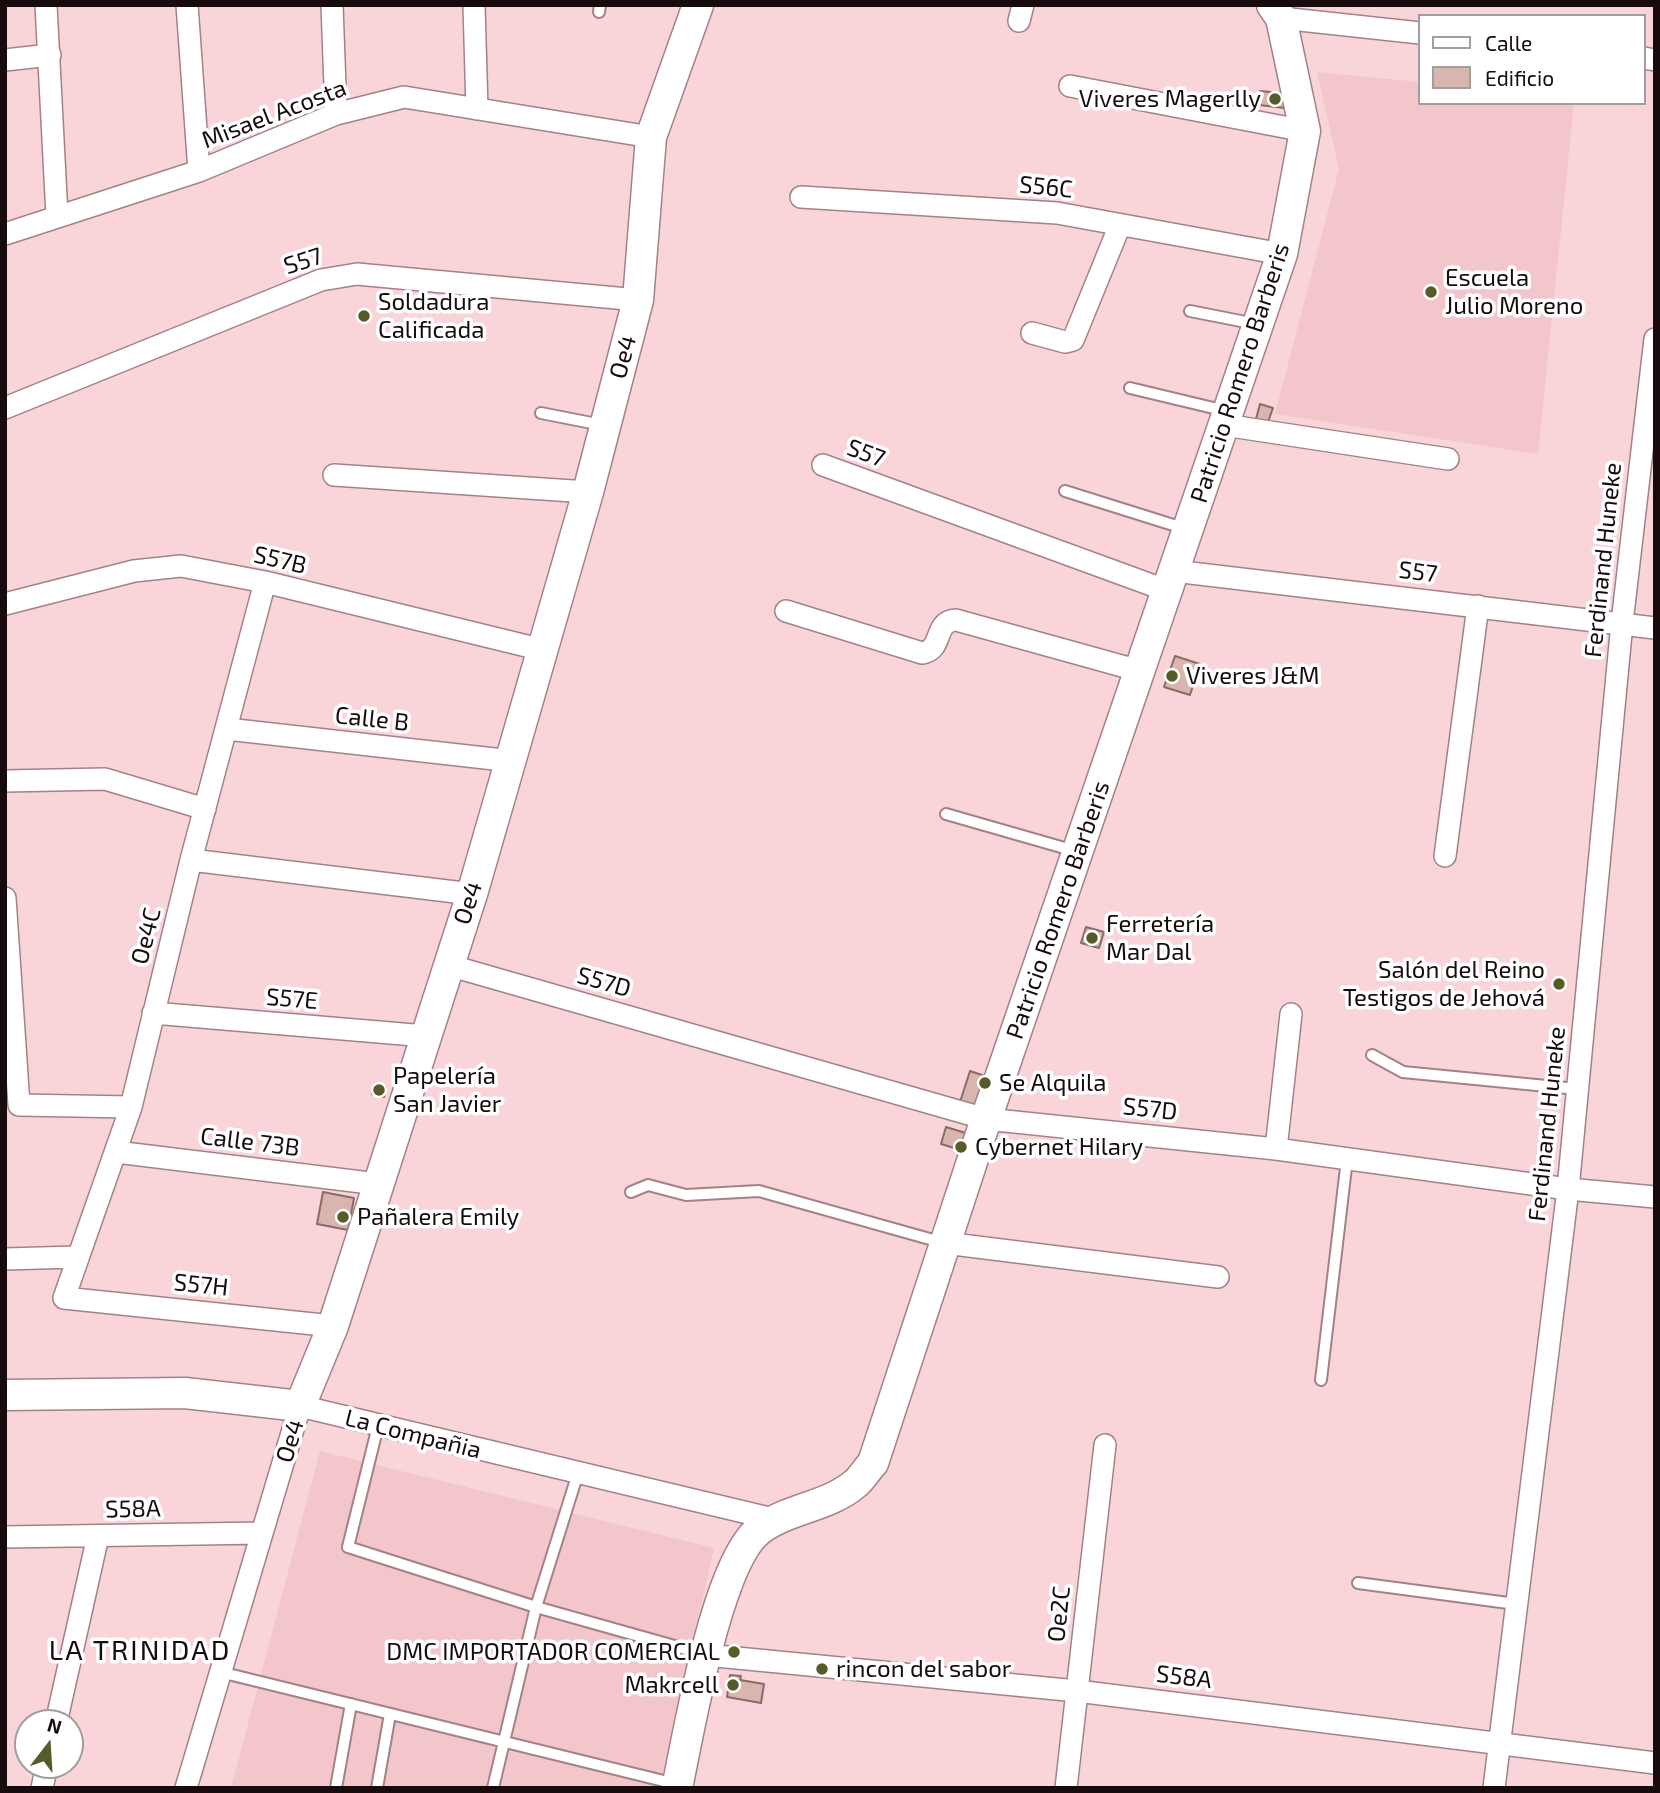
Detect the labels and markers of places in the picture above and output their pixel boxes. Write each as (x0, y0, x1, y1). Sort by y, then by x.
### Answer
place label: Viveres Magerlly (1079, 85, 1261, 113)
marker: Viveres Magerlly (1267, 91, 1283, 107)
place label: Escuela Julio Moreno (1445, 264, 1583, 320)
marker: Escuela Julio Moreno (1423, 284, 1439, 300)
place label: Soldadura Calificada (378, 288, 489, 344)
marker: Soldadura Calificada (356, 308, 372, 324)
place label: Viveres J&M (1186, 662, 1320, 690)
marker: Viveres J&M (1164, 668, 1180, 684)
place label: Ferretería Mar Dal (1106, 910, 1214, 966)
marker: Ferretería Mar Dal (1084, 930, 1100, 946)
place label: Salón del Reino Testigos de Jehová (1343, 956, 1545, 1012)
marker: Salón del Reino Testigos de Jehová (1551, 976, 1567, 992)
place label: Papelería San Javier (393, 1062, 501, 1118)
place label: Se Alquila (999, 1069, 1106, 1097)
marker: Se Alquila (977, 1075, 993, 1091)
marker: Papelería San Javier (371, 1082, 387, 1098)
place label: Cybernet Hilary (975, 1133, 1143, 1161)
marker: Cybernet Hilary (953, 1139, 969, 1155)
place label: Pañalera Emily (357, 1203, 519, 1231)
marker: Pañalera Emily (335, 1209, 351, 1225)
place label: DMC IMPORTADOR COMERCIAL (386, 1638, 720, 1666)
marker: DMC IMPORTADOR COMERCIAL (726, 1644, 742, 1660)
place label: rincon del sabor (836, 1655, 1011, 1683)
marker: rincon del sabor (814, 1661, 830, 1677)
place label: Makrcell (625, 1671, 719, 1699)
marker: Makrcell (725, 1677, 741, 1693)

